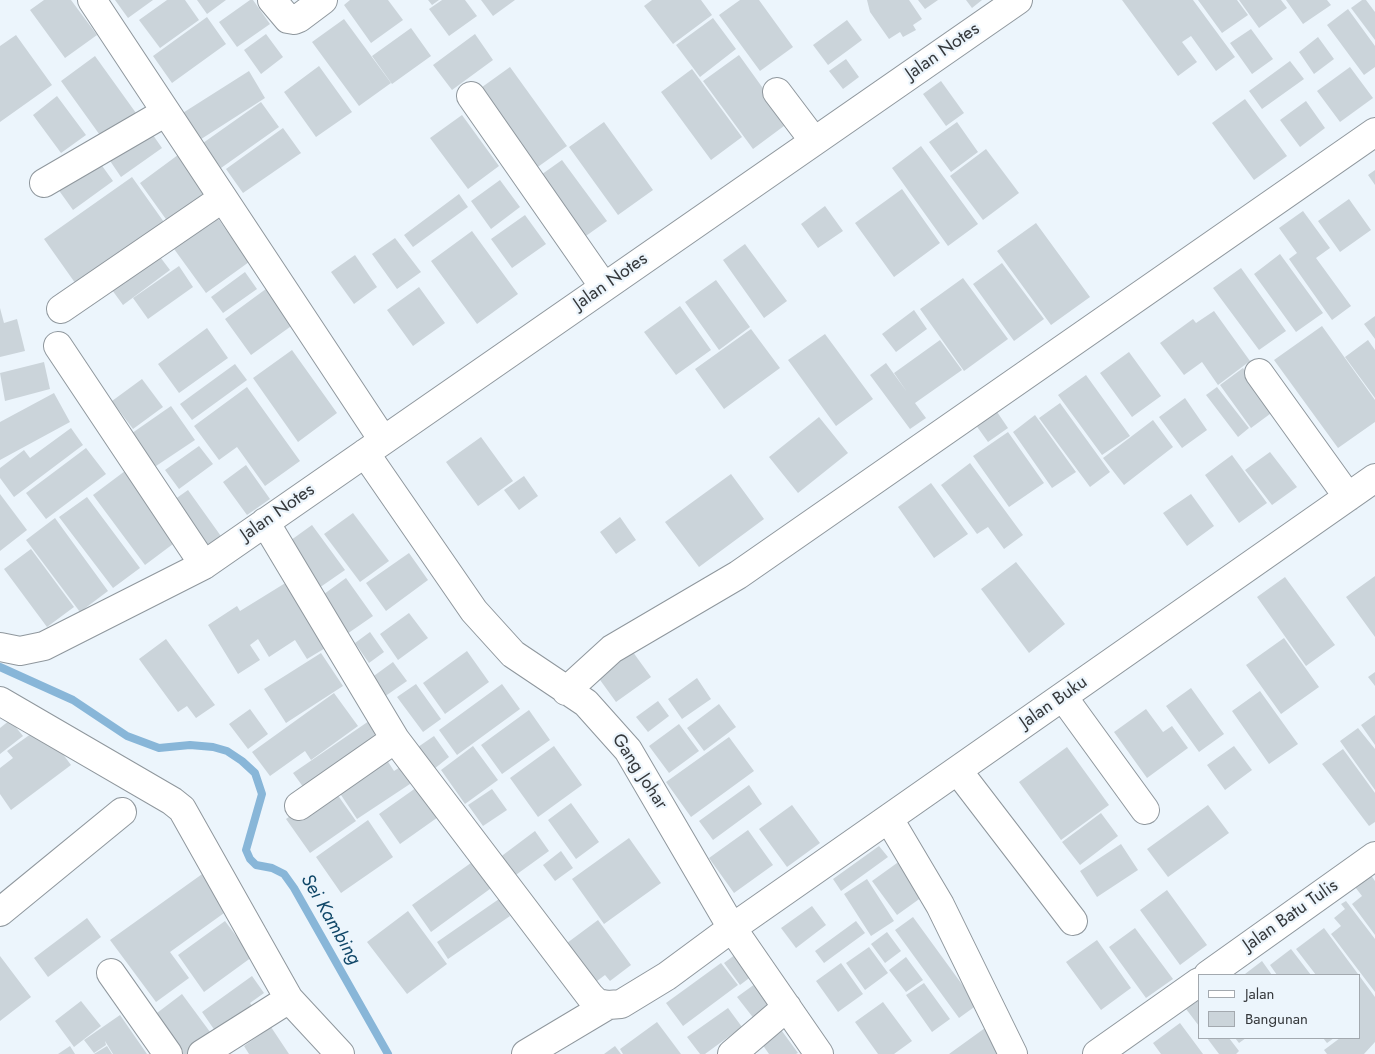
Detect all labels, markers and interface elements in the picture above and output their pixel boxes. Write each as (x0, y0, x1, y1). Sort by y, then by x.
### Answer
street label: Jalan Notes (902, 19, 984, 85)
street label: Jalan Notes (570, 249, 652, 315)
street label: Jalan Notes (237, 480, 319, 546)
street label: Jalan Buku (1016, 672, 1092, 734)
street label: Gang Johar (606, 730, 672, 814)
water label: Sei Kambing (295, 871, 365, 969)
street label: Jalan Batu Tulis (1239, 875, 1343, 957)
legend (1198, 974, 1360, 1039)
text: Jalan (1245, 983, 1274, 1005)
text: Bangunan (1245, 1008, 1308, 1030)

